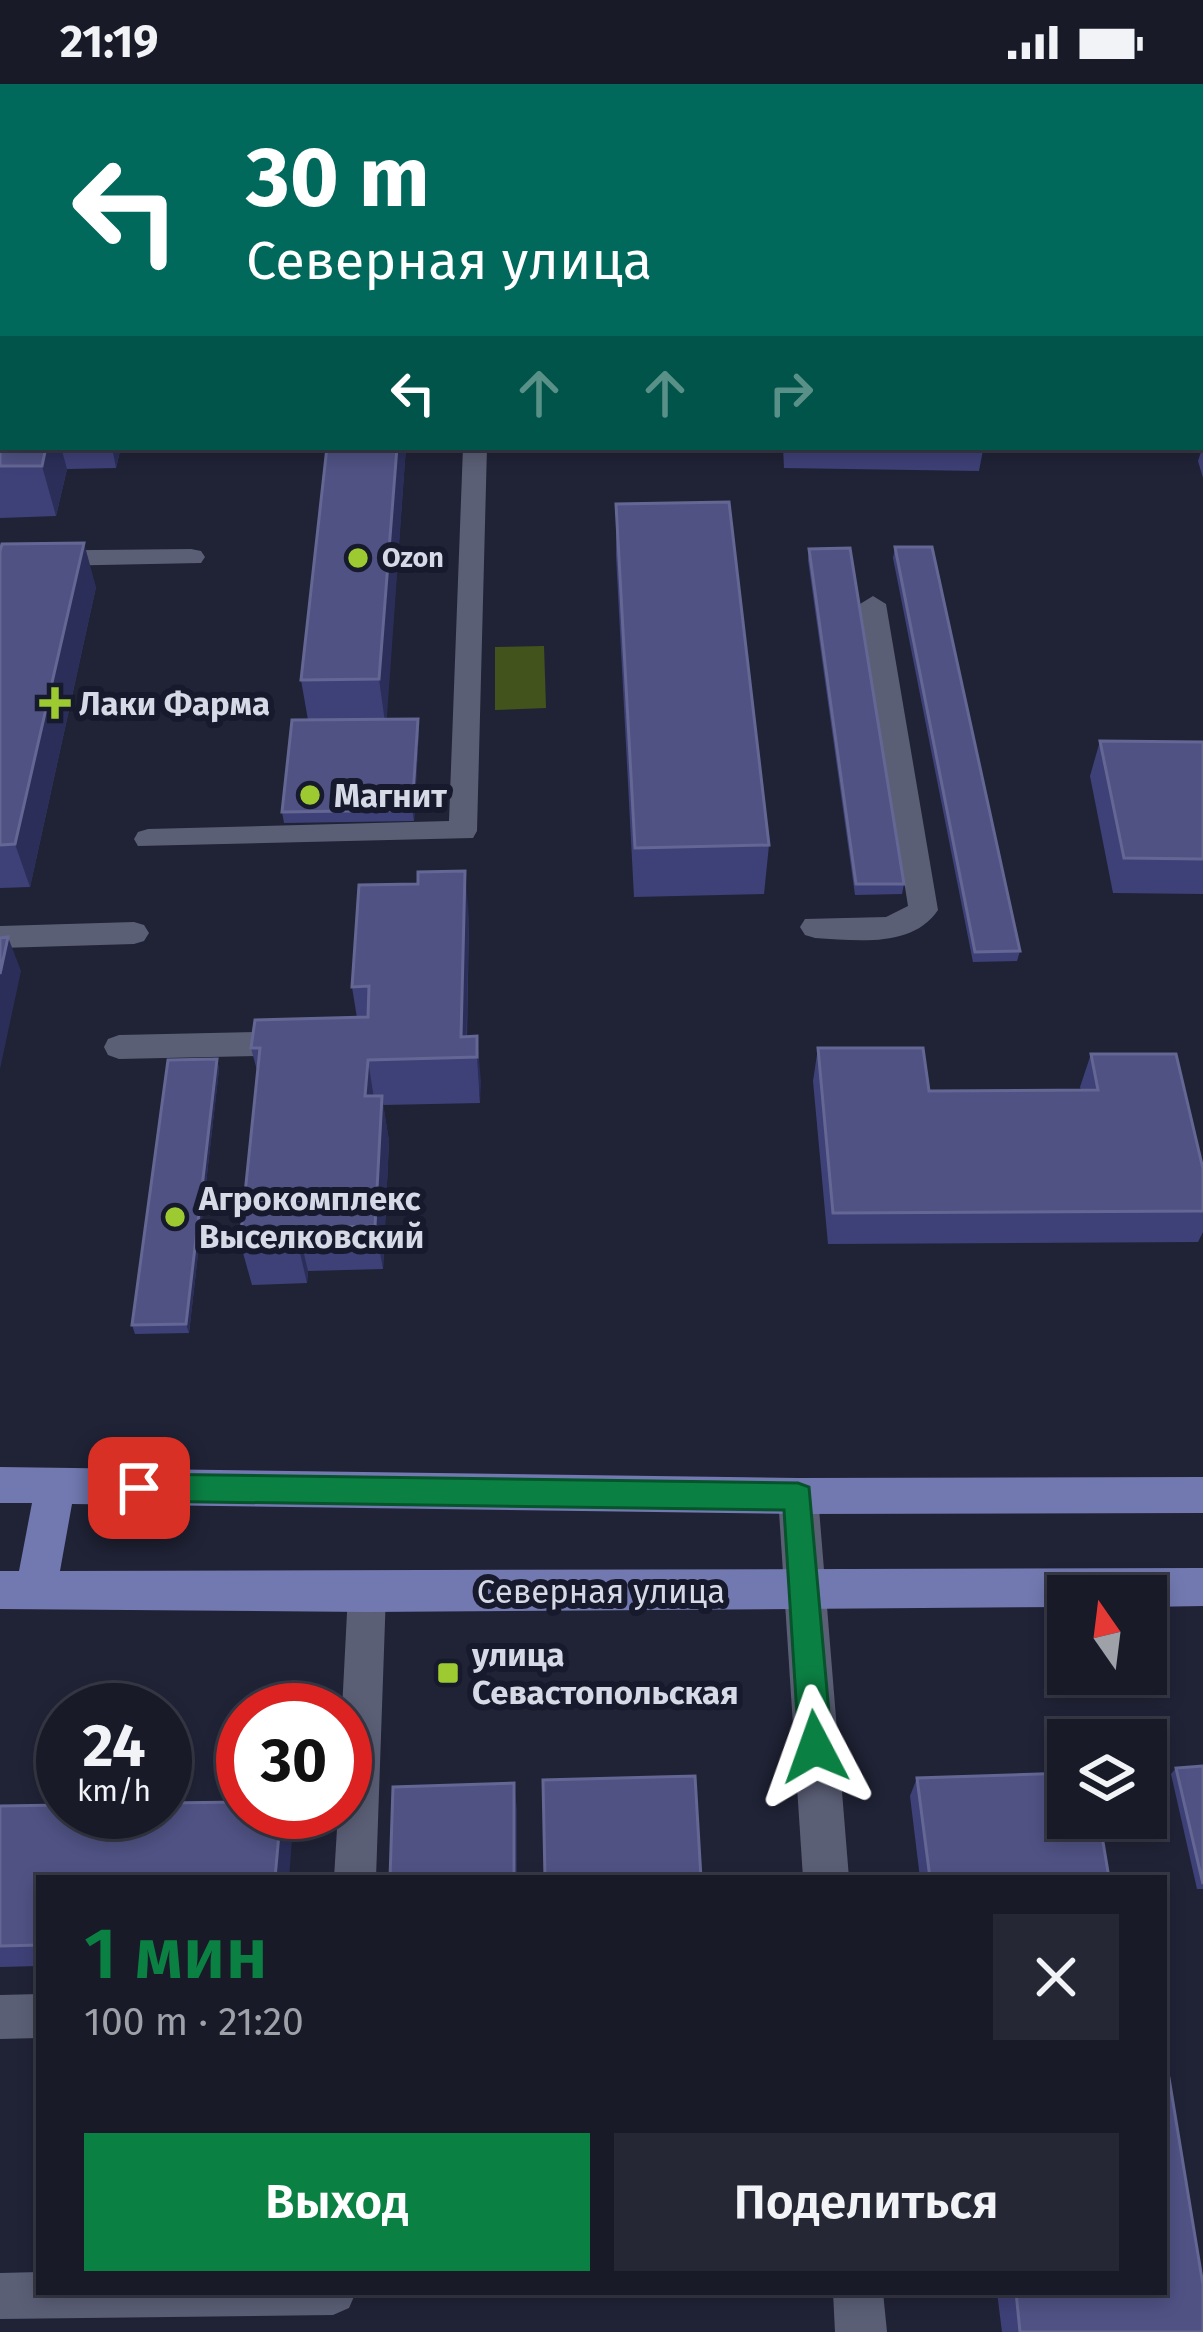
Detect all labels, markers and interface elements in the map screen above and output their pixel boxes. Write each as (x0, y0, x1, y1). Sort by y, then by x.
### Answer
text: 21:19 (60, 15, 159, 69)
text: 30 m (246, 127, 430, 228)
icon: left (48, 132, 204, 288)
text: Северная улица (246, 229, 652, 293)
icon: left (380, 360, 446, 426)
icon: ahead (506, 360, 572, 426)
icon: ahead (632, 360, 698, 426)
icon: right (758, 360, 824, 426)
place label: Ozon (382, 542, 444, 574)
marker: Ozon (345, 545, 371, 571)
place label: Лаки Фарма (79, 684, 270, 724)
marker: Лаки Фарма (42, 690, 68, 716)
place label: Магнит (334, 776, 447, 816)
marker: Магнит (297, 782, 323, 808)
place label: Агрокомплекс Выселковский (198, 1179, 424, 1257)
marker: Агрокомплекс Выселковский (162, 1204, 188, 1230)
pin (88, 1437, 190, 1539)
icon: arrive (106, 1455, 172, 1521)
street label: Северная улица (477, 1572, 725, 1612)
north arrow (1047, 1575, 1167, 1695)
map controls (1047, 1575, 1167, 1839)
place label: улица Севастопольская (471, 1635, 739, 1713)
marker: улица Севастопольская (435, 1660, 461, 1686)
speed limit sign: 30 (216, 1683, 372, 1839)
position arrow (752, 1684, 878, 1810)
text: 24 (82, 1710, 146, 1782)
button: layers (1047, 1719, 1167, 1839)
text: km/h (77, 1773, 151, 1809)
text: 1 мин (84, 1911, 268, 1997)
button: close (993, 1914, 1119, 2040)
text: 100 m · 21:20 (84, 1999, 304, 2045)
button: Выход (84, 2133, 590, 2271)
button: Поделиться (614, 2133, 1119, 2271)

